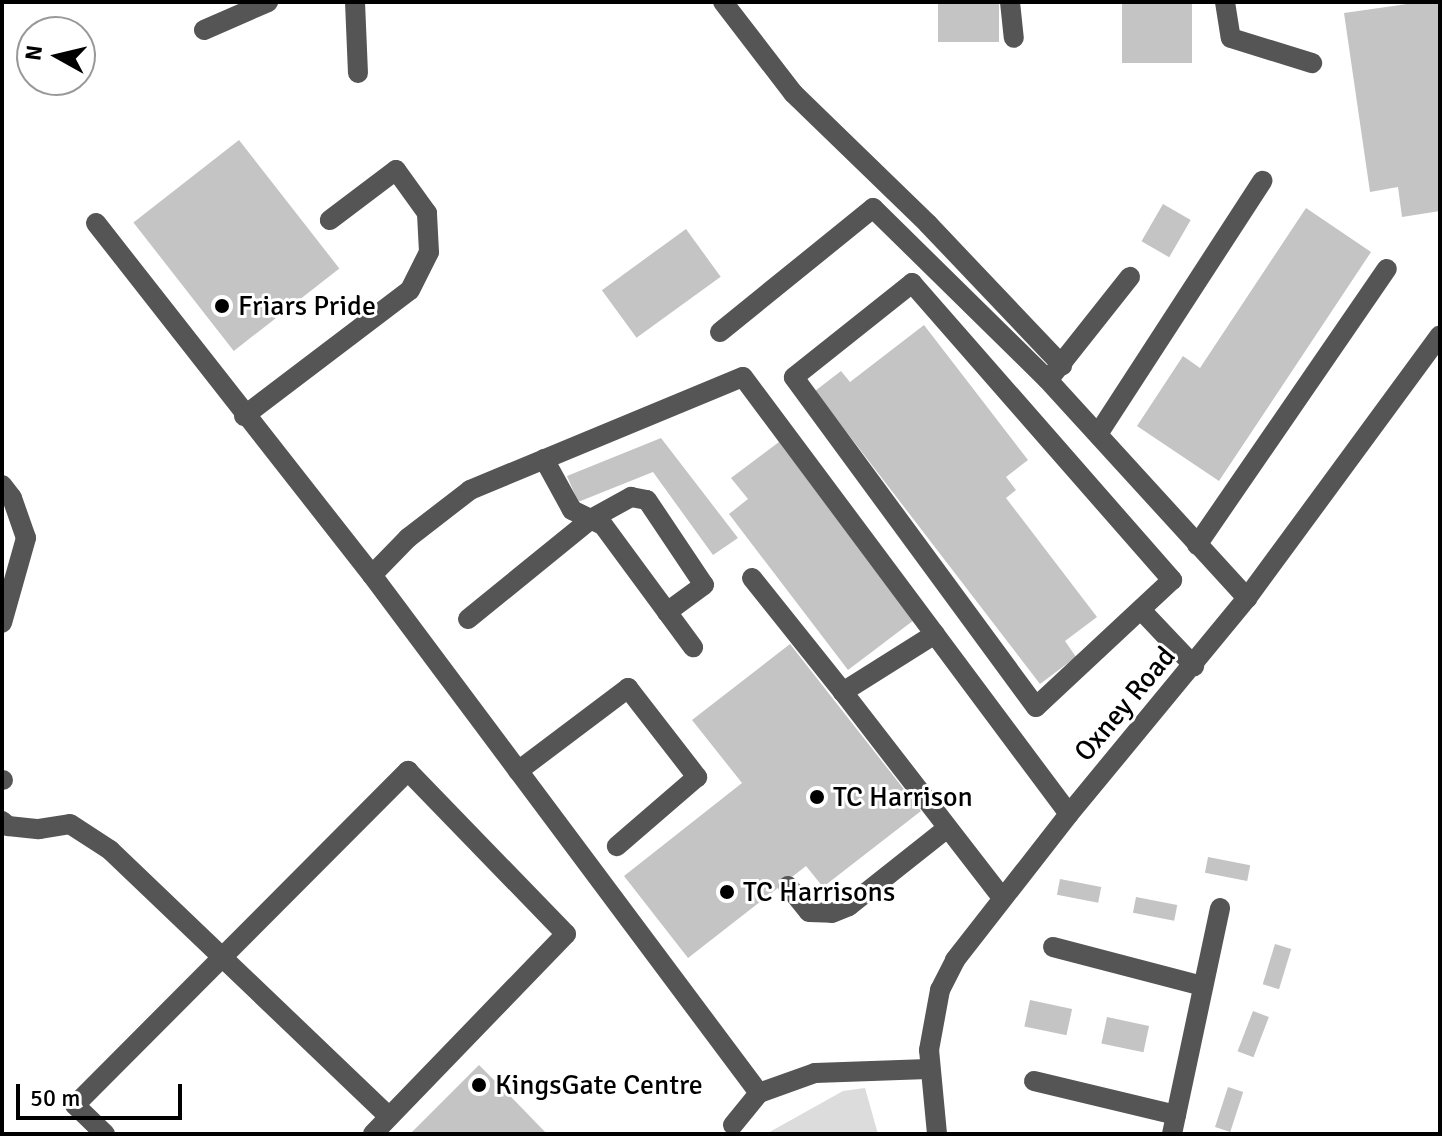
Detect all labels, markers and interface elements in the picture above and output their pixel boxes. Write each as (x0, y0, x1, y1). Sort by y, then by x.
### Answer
north arrow (16, 16, 96, 96)
text: N (19, 43, 48, 62)
place label: Friars Pride (238, 289, 376, 323)
marker: Friars Pride (213, 297, 231, 315)
street label: Oxney Road (1067, 640, 1183, 768)
place label: TC Harrison (833, 780, 973, 814)
marker: TC Harrison (808, 788, 826, 806)
place label: TC Harrisons (743, 875, 895, 909)
marker: TC Harrisons (718, 883, 736, 901)
scale bar (20, 1068, 186, 1118)
place label: KingsGate Centre (495, 1068, 703, 1102)
marker: KingsGate Centre (470, 1076, 488, 1094)
text: 50 m (30, 1083, 80, 1113)

